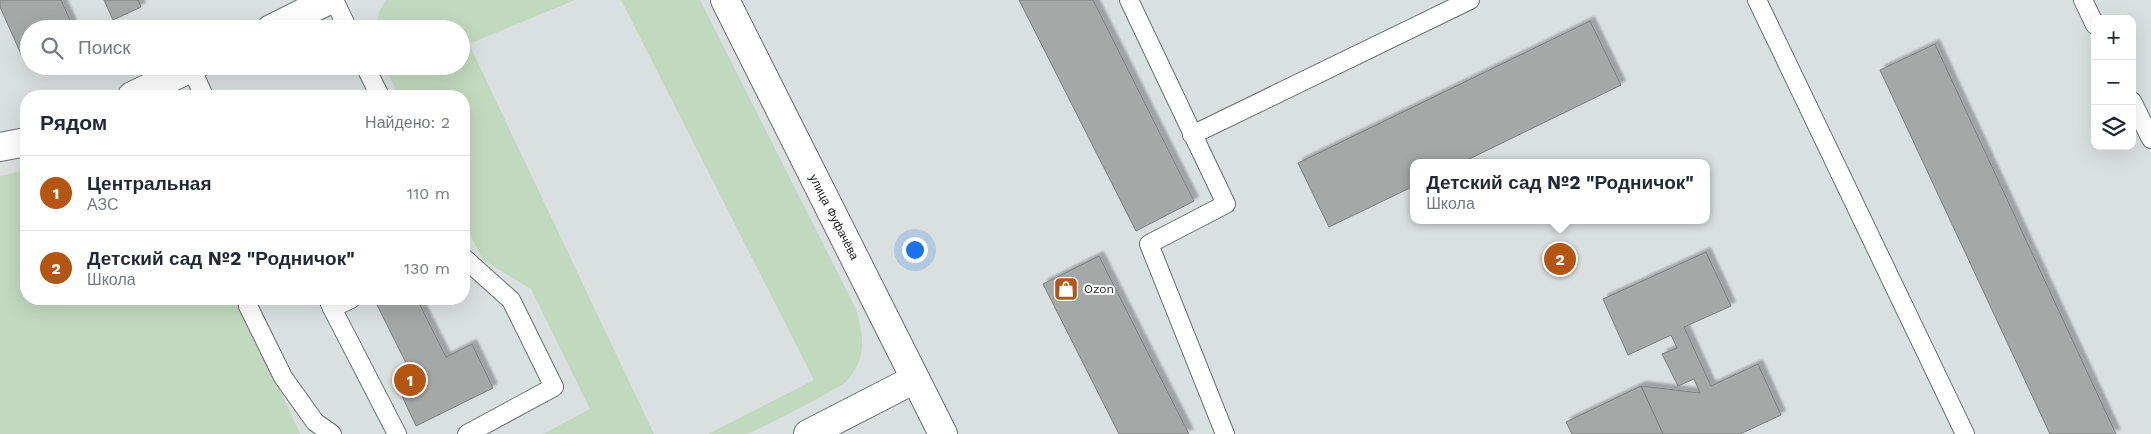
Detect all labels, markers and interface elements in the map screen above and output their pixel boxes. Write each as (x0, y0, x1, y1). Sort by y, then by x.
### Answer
map controls (2091, 15, 2136, 150)
button: + (2091, 15, 2136, 60)
search box (20, 20, 470, 75)
icon: search (38, 34, 66, 62)
text: Поиск (78, 36, 131, 59)
button: − (2091, 60, 2136, 105)
button: layers (2091, 105, 2136, 150)
text: Рядом (40, 110, 107, 135)
text: Найдено: 2 (365, 113, 450, 132)
popup (1410, 159, 1710, 224)
text: Детский сад №2 "Родничок" (1426, 171, 1694, 194)
text: Центральная (87, 172, 212, 195)
street label: улица Фуфачёва (806, 172, 862, 262)
text: 1 (53, 184, 59, 203)
text: 110 m (407, 184, 450, 203)
text: Школа (1426, 194, 1475, 213)
text: АЗС (87, 195, 119, 214)
your location (902, 237, 928, 263)
pin: 2 (1544, 240, 1576, 278)
text: Детский сад №2 "Родничок" (87, 247, 355, 270)
text: 2 (51, 259, 61, 278)
text: 130 m (404, 259, 450, 278)
text: Школа (87, 270, 136, 289)
shop icon: Ozon (1053, 276, 1079, 302)
place label: Ozon (1084, 282, 1114, 296)
pin: 1 (394, 361, 426, 399)

